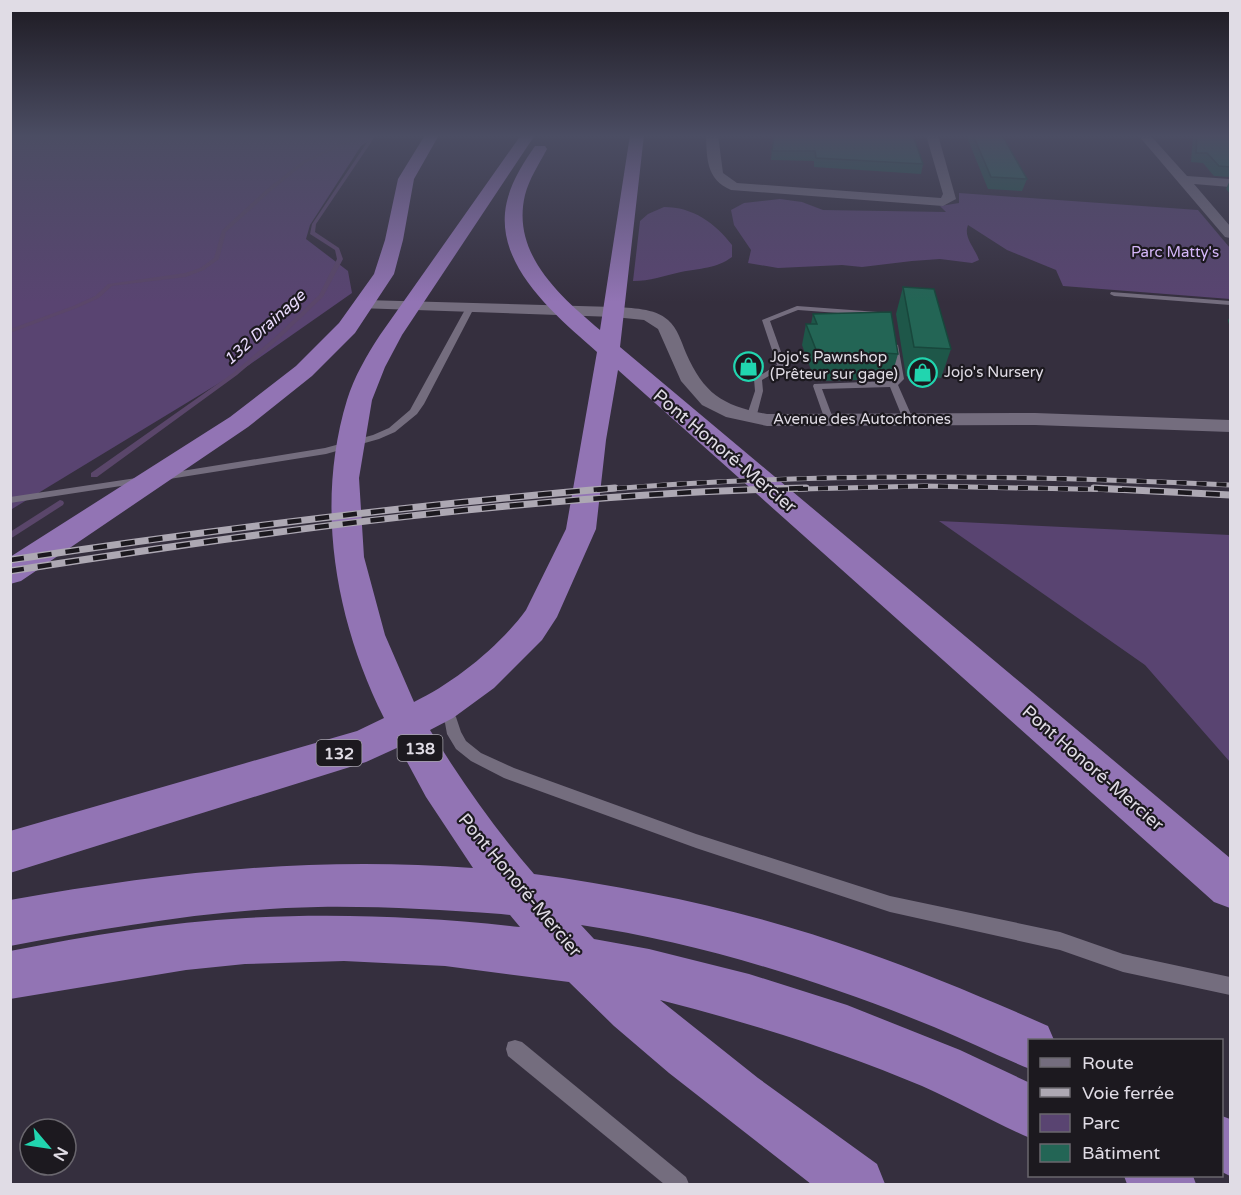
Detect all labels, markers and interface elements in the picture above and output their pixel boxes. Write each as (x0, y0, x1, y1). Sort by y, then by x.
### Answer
park label: Parc Matty's (1131, 243, 1219, 261)
water label: 132 Drainage (220, 285, 310, 370)
place label: Jojo's Pawnshop (Prêteur sur gage) (770, 348, 898, 383)
shop icon: Jojo's Pawnshop (Prêteur sur gage) (733, 350, 765, 382)
shop icon: Jojo's Nursery (907, 356, 939, 388)
place label: Jojo's Nursery (944, 363, 1044, 381)
street label: Pont Honoré-Mercier (649, 385, 801, 518)
street label: Avenue des Autochtones (773, 410, 951, 428)
street label: Pont Honoré-Mercier (1018, 700, 1168, 836)
road number: 138 (398, 735, 442, 761)
road number: 132 (316, 740, 362, 766)
street label: Pont Honoré-Mercier (454, 809, 587, 961)
legend (1028, 1039, 1223, 1177)
text: Route (1082, 1052, 1134, 1074)
text: Voie ferrée (1082, 1082, 1174, 1104)
text: Parc (1082, 1112, 1120, 1134)
north arrow (18, 1117, 78, 1177)
text: Bâtiment (1082, 1142, 1160, 1164)
text: N (48, 1143, 72, 1164)

